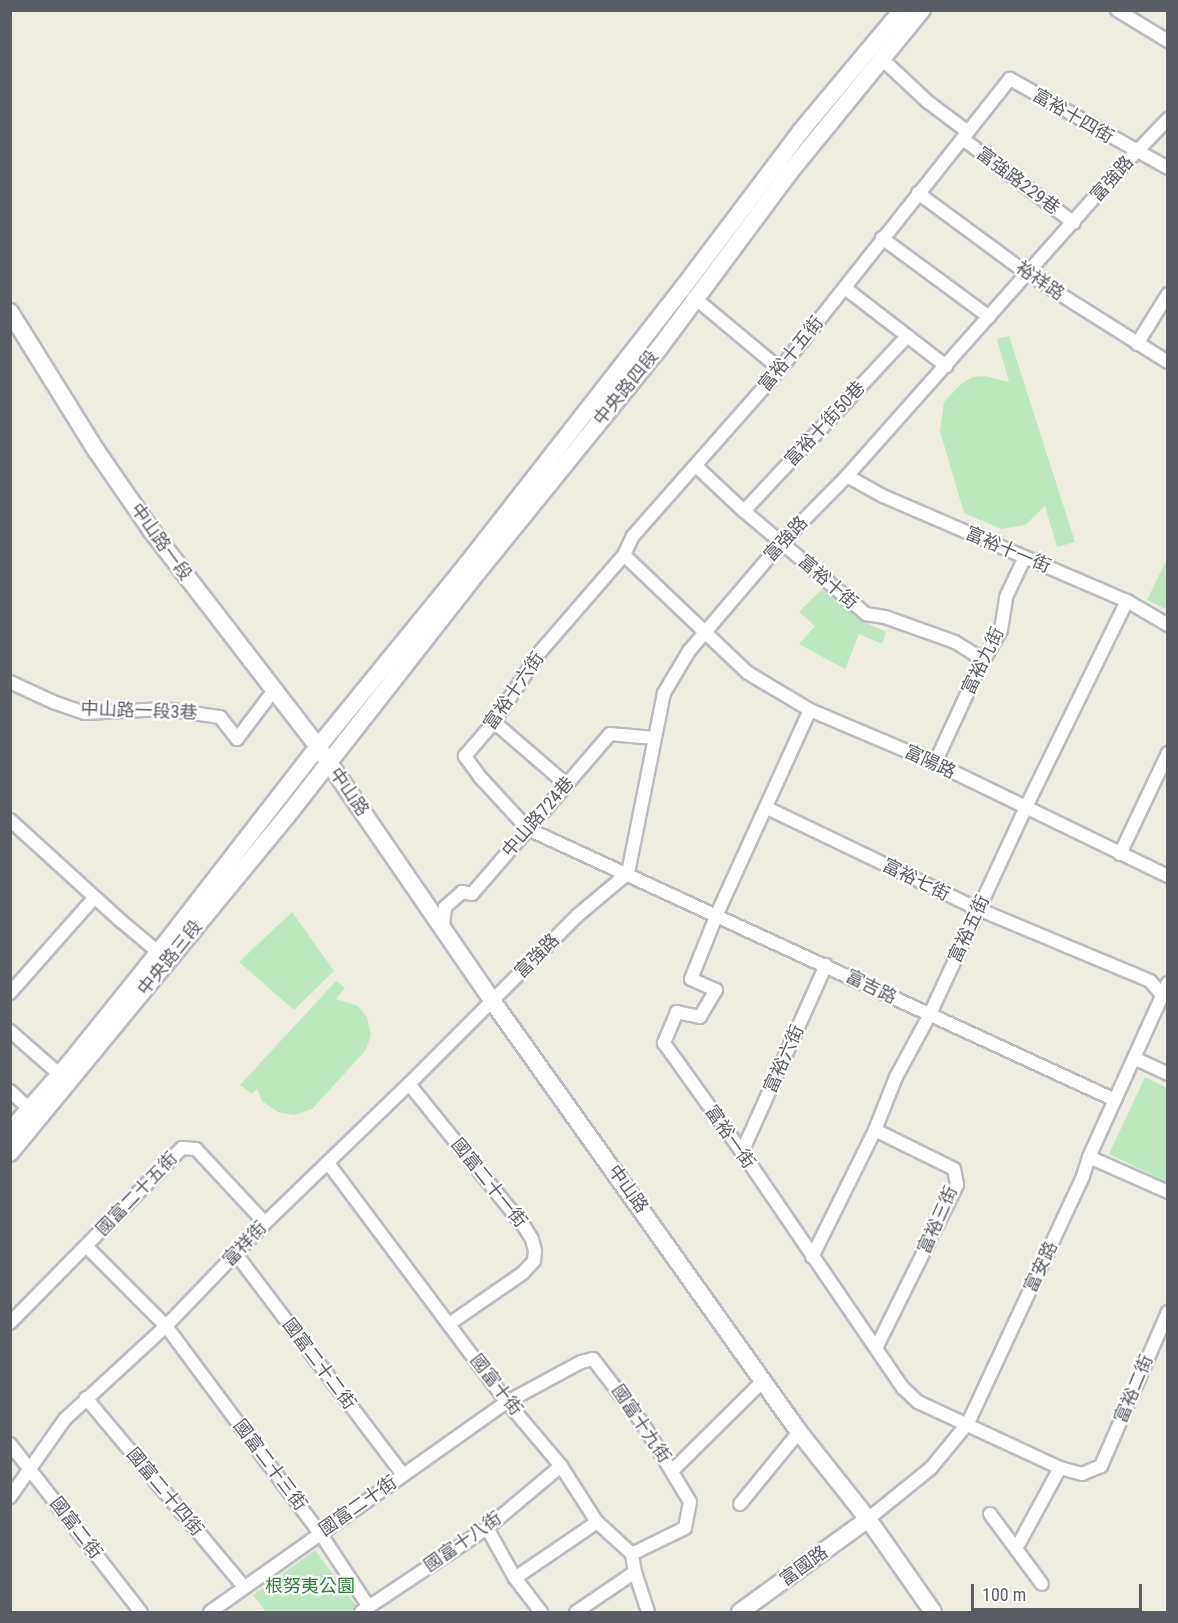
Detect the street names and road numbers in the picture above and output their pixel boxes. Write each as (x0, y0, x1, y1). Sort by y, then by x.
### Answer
street label: 富裕十四街 (1029, 84, 1117, 148)
street label: 富強路229巷 (972, 143, 1064, 219)
street label: 富強路 (1086, 152, 1138, 206)
street label: 裕祥路 (1012, 257, 1068, 305)
street label: 富裕十五街 (754, 312, 828, 396)
street label: 中央路四段 (589, 346, 663, 430)
street label: 富裕十街50巷 (780, 377, 870, 471)
street label: 中山路一段 (126, 499, 196, 585)
street label: 富強路 (760, 512, 812, 566)
street label: 富裕十一街 (962, 522, 1054, 578)
street label: 富裕十街 (794, 550, 862, 614)
street label: 富裕九街 (958, 624, 1008, 698)
street label: 富裕十六街 (479, 648, 549, 734)
street label: 中山路一段3巷 (80, 698, 198, 724)
street label: 富陽路 (901, 741, 959, 783)
street label: 中山路 (325, 764, 373, 820)
street label: 中山路724巷 (497, 773, 579, 861)
street label: 富裕七街 (879, 855, 953, 905)
street label: 富裕五街 (944, 892, 994, 966)
street label: 中央路三段 (133, 916, 207, 1000)
street label: 富強路 (510, 929, 564, 983)
street label: 富吉路 (842, 965, 900, 1009)
street label: 富裕六街 (759, 1022, 809, 1096)
street label: 富裕一街 (701, 1101, 759, 1173)
street label: 國富二十一街 (447, 1134, 531, 1232)
street label: 國富二十五街 (92, 1148, 182, 1240)
street label: 中山路 (603, 1161, 653, 1217)
street label: 富裕三街 (913, 1183, 963, 1257)
street label: 富祥街 (218, 1217, 272, 1271)
street label: 富安路 (1020, 1238, 1062, 1296)
street label: 國富二十二街 (278, 1314, 360, 1414)
street label: 國富十街 (465, 1350, 527, 1420)
street label: 富裕二街 (1110, 1352, 1158, 1426)
street label: 國富十九街 (607, 1381, 675, 1467)
street label: 國富二十三街 (229, 1415, 311, 1515)
street label: 國富二十四街 (122, 1444, 208, 1540)
street label: 國富二十街 (315, 1471, 401, 1541)
street label: 國富二街 (45, 1493, 107, 1563)
street label: 國富十八街 (420, 1507, 506, 1577)
street label: 富國路 (776, 1541, 832, 1591)

